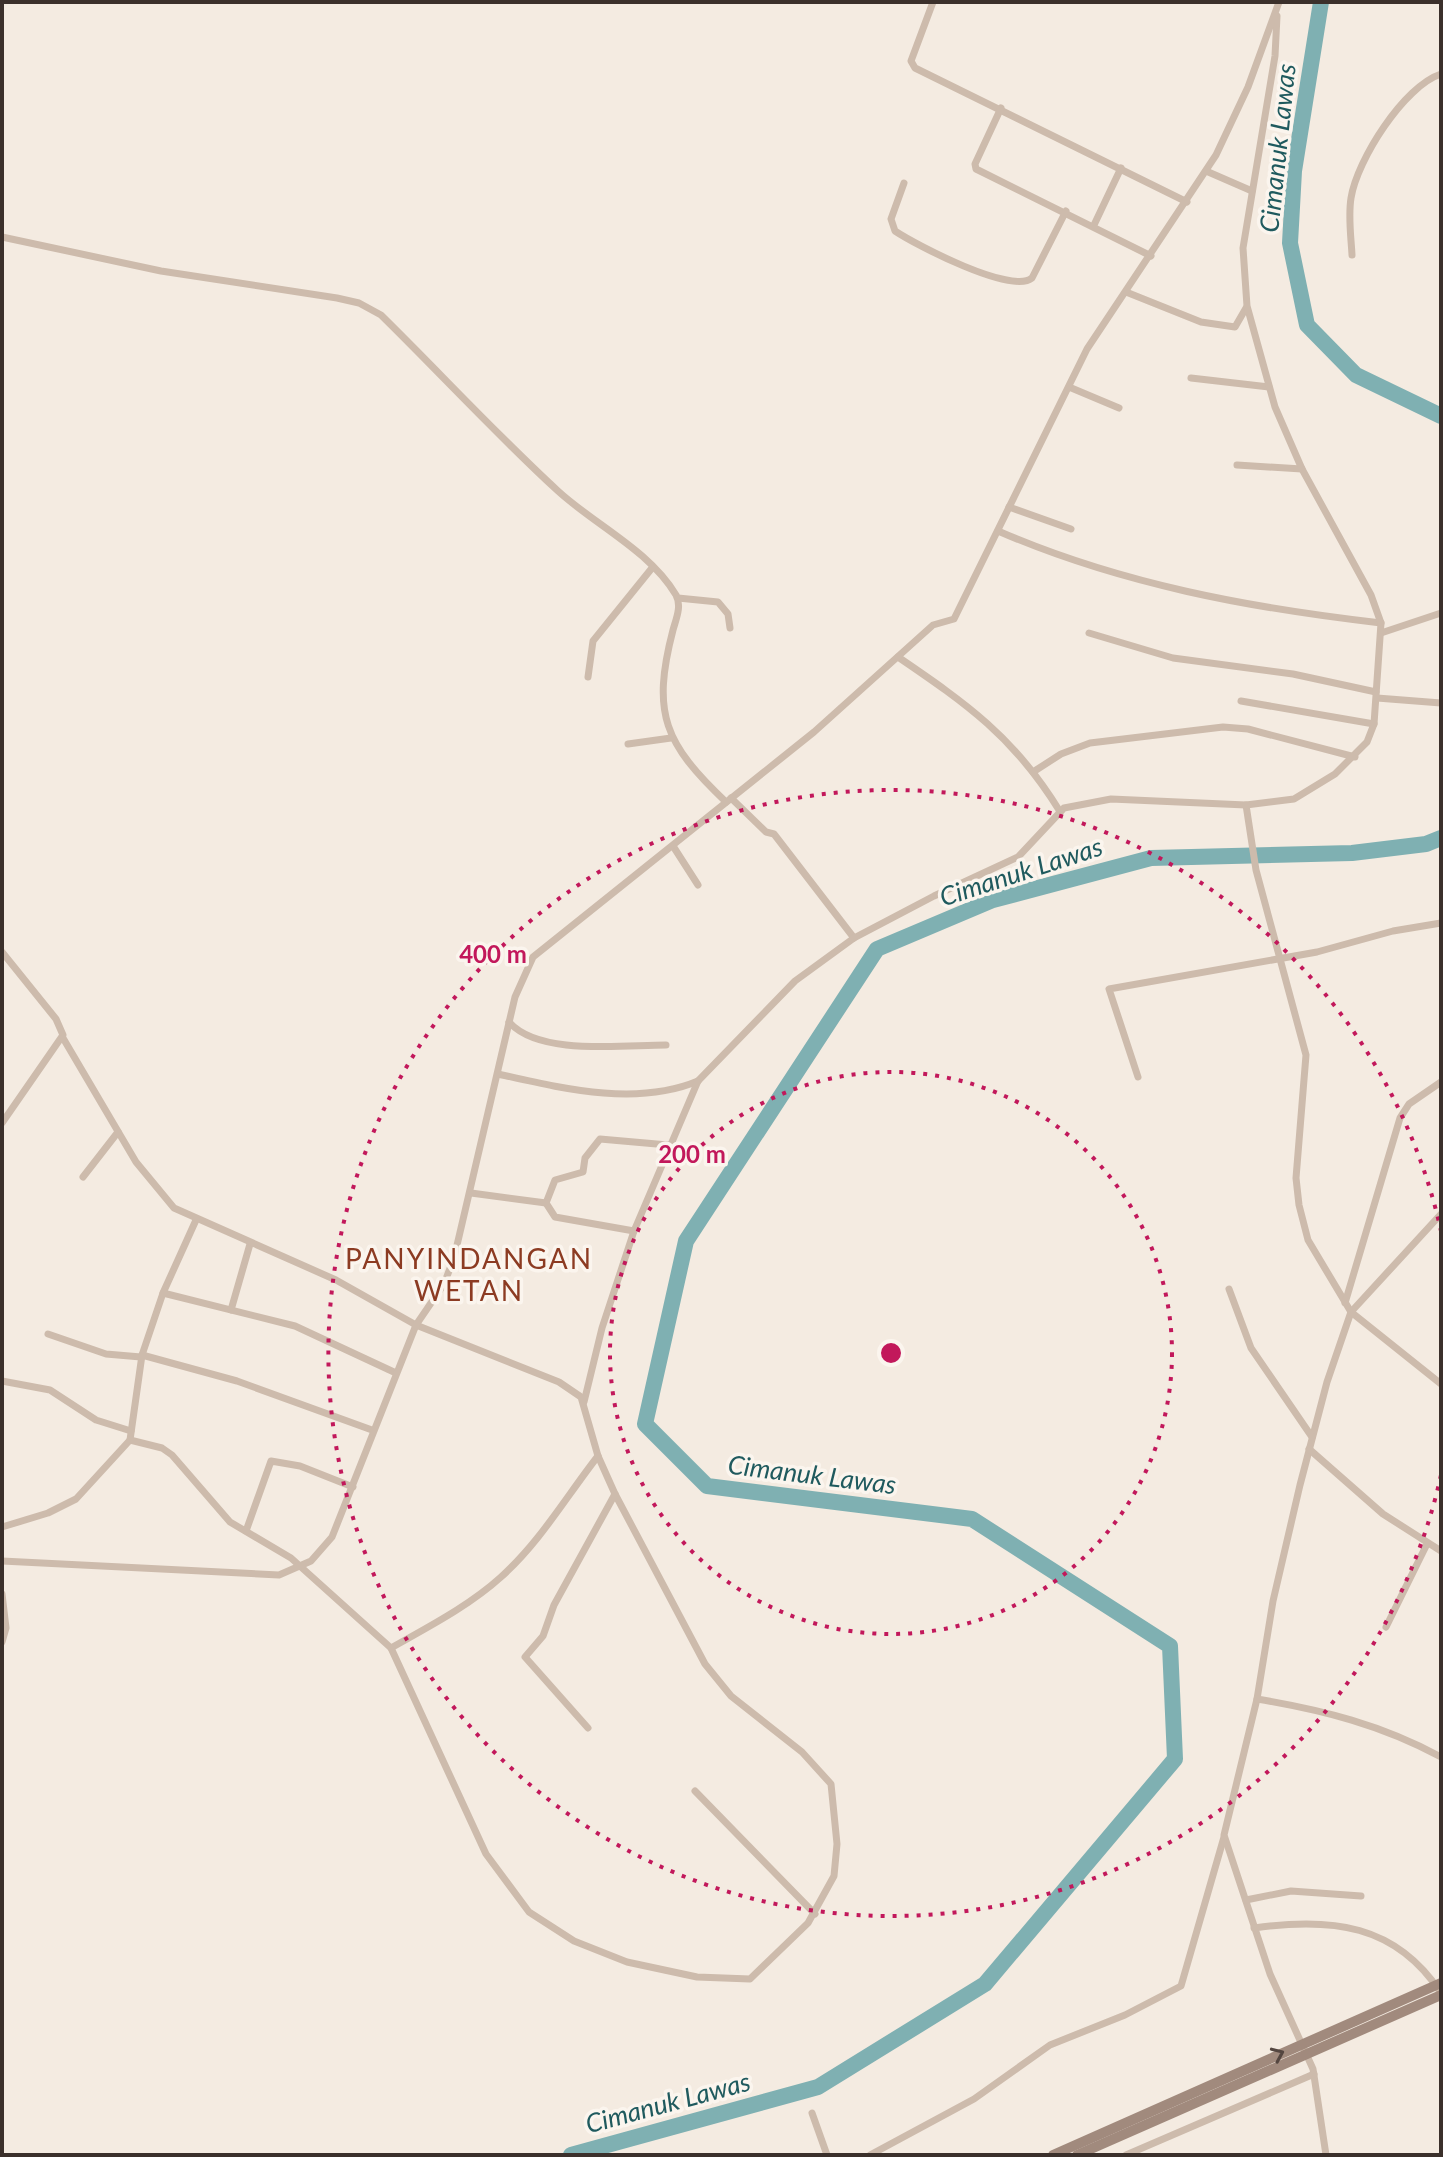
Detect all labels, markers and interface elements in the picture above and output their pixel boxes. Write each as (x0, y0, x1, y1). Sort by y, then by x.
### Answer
water label: Cimanuk Lawas (1252, 62, 1302, 234)
water label: Cimanuk Lawas (935, 830, 1106, 912)
text: 400 m (459, 939, 527, 968)
text: 200 m (658, 1139, 726, 1168)
district label: PANYINDANGAN WETAN (345, 1241, 593, 1307)
centre of rings (877, 1339, 905, 1367)
water label: Cimanuk Lawas (726, 1448, 898, 1500)
one-way arrow (1270, 2048, 1284, 2064)
water label: Cimanuk Lawas (582, 2065, 754, 2139)

